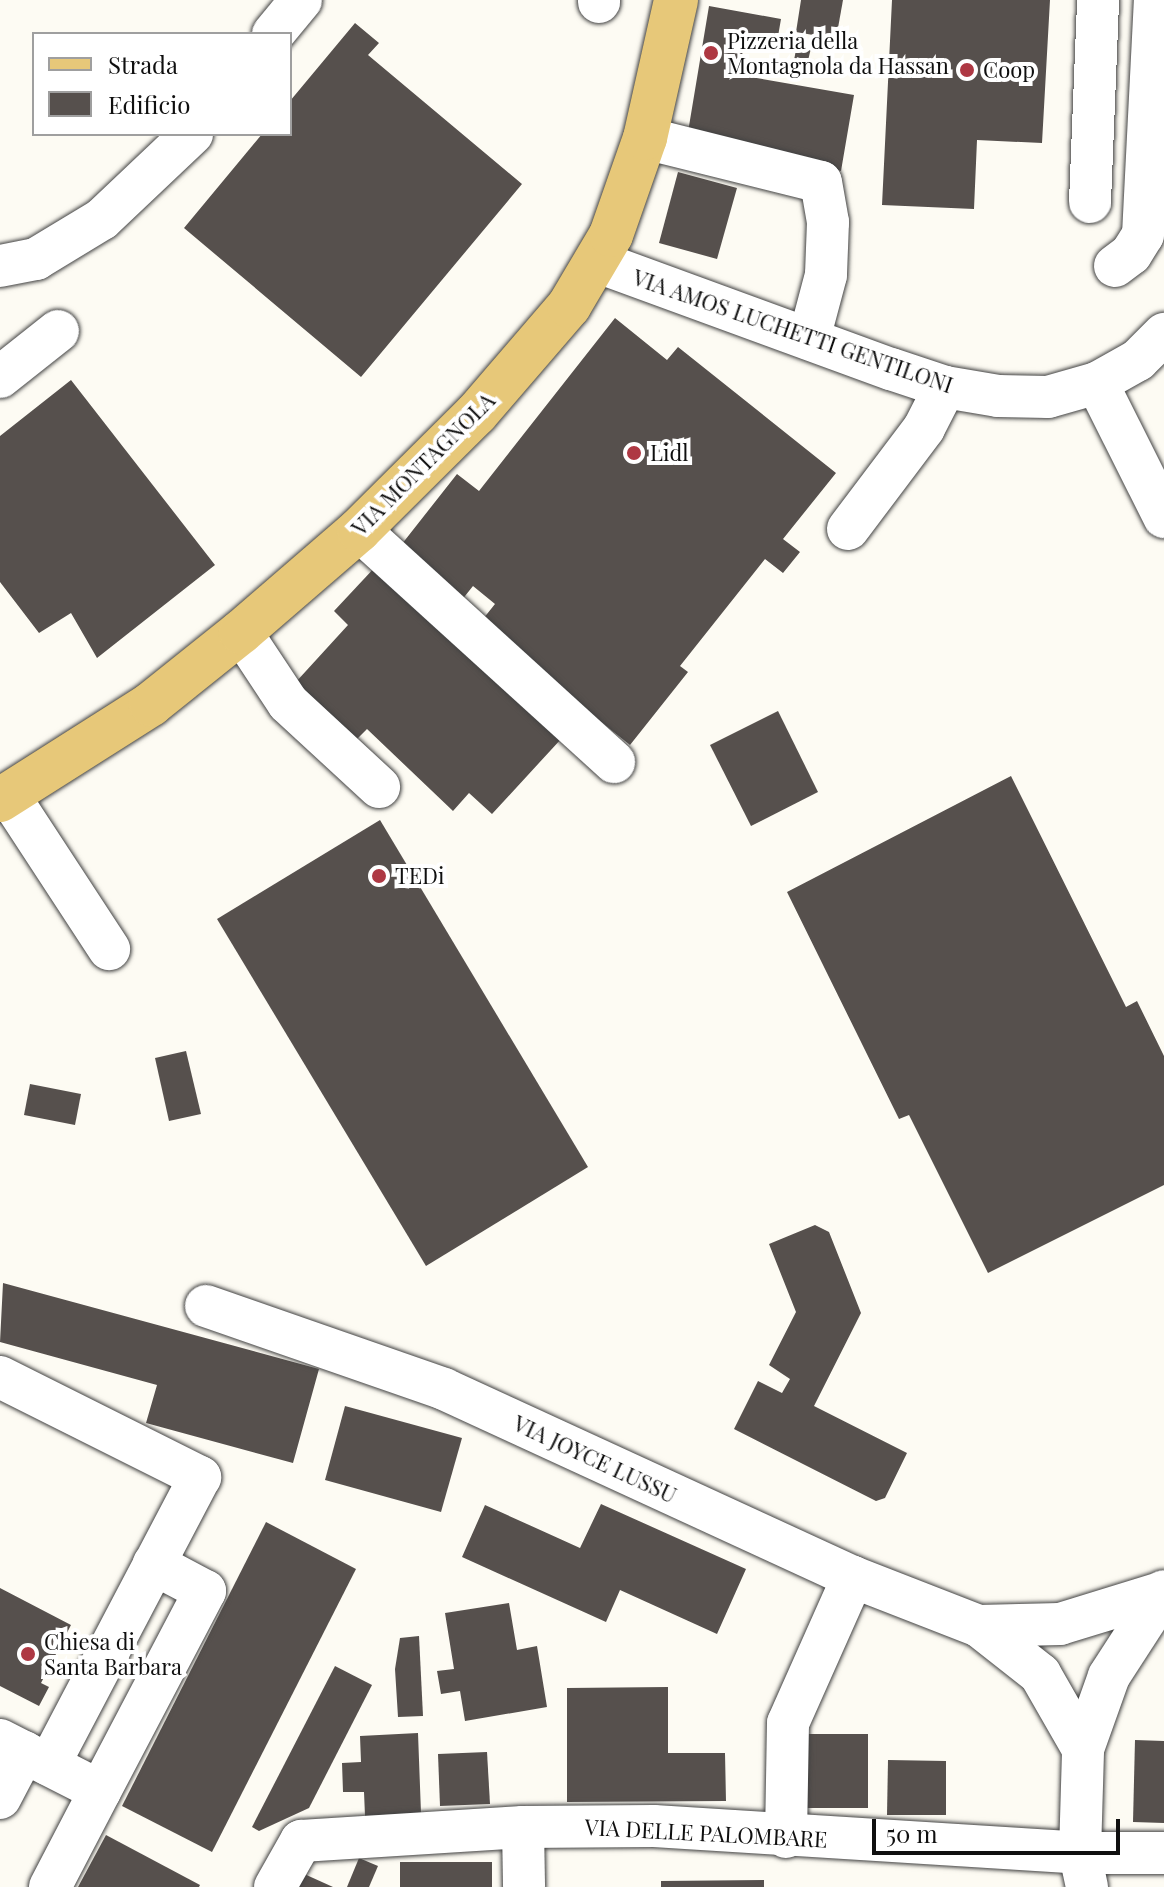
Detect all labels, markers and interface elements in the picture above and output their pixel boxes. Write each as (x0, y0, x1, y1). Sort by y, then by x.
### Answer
place label: Pizzeria della Montagnola da Hassan (727, 27, 949, 78)
legend (32, 32, 292, 136)
marker: Pizzeria della Montagnola da Hassan (702, 44, 720, 62)
text: Strada (108, 48, 178, 80)
place label: Coop (983, 57, 1035, 83)
marker: Coop (958, 61, 976, 79)
text: Edificio (108, 88, 190, 120)
street label: VIA AMOS LUCHETTI GENTILONI (629, 264, 957, 398)
street label: VIA MONTAGNOLA (346, 387, 500, 541)
place label: Lidl (650, 440, 688, 466)
marker: Lidl (625, 444, 643, 462)
place label: TEDi (395, 863, 444, 889)
marker: TEDi (370, 867, 388, 885)
street label: VIA JOYCE LUSSU (509, 1410, 681, 1508)
place label: Chiesa di Santa Barbara (44, 1628, 182, 1680)
marker: Chiesa di Santa Barbara (19, 1645, 37, 1663)
scale bar (876, 1803, 1124, 1853)
street label: VIA DELLE PALOMBARE (584, 1813, 828, 1853)
text: 50 m (886, 1817, 938, 1849)

